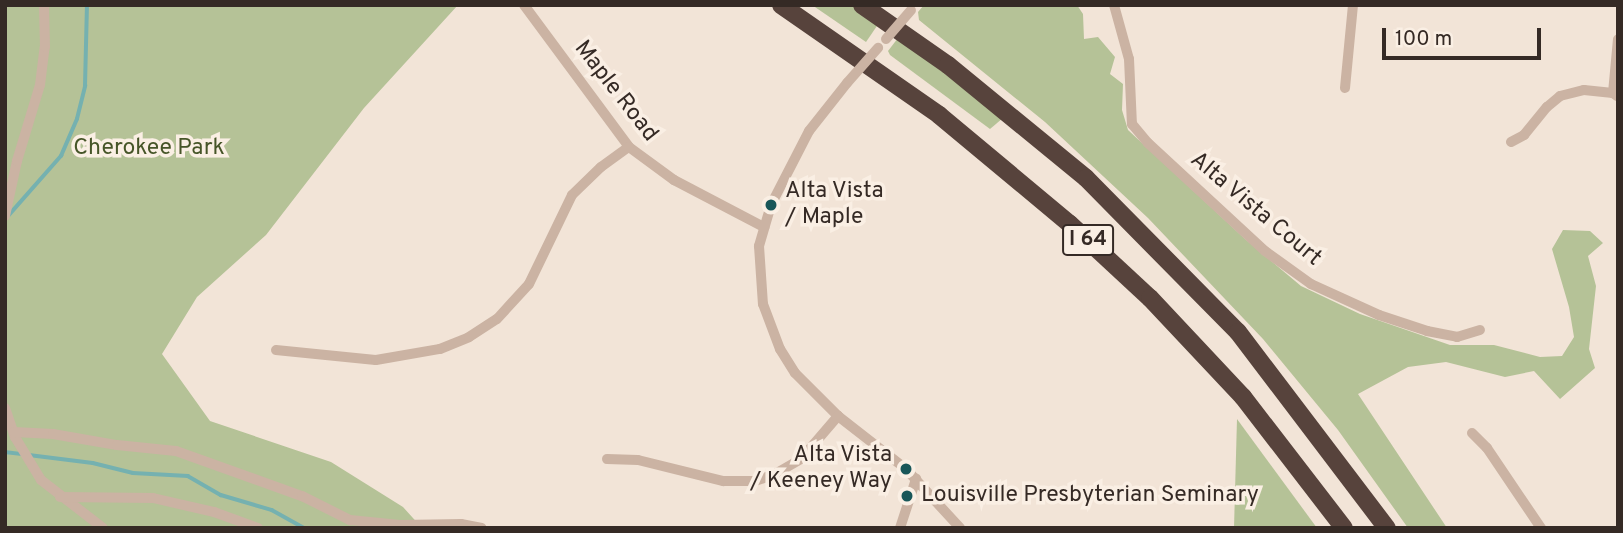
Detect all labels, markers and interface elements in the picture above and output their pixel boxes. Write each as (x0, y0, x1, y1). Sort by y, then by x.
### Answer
scale bar (1385, 14, 1544, 58)
text: 100 m (1395, 26, 1452, 53)
street label: Maple Road (567, 36, 663, 148)
park label: Cherokee Park (73, 135, 225, 163)
street label: Alta Vista Court (1183, 147, 1327, 273)
place label: Alta Vista / Maple (785, 178, 885, 232)
marker: Alta Vista / Maple (763, 197, 779, 213)
road number: I 64 (1062, 222, 1114, 258)
place label: Alta Vista / Keeney Way (750, 442, 892, 496)
marker: Alta Vista / Keeney Way (898, 461, 914, 477)
place label: Louisville Presbyterian Seminary (921, 482, 1259, 510)
marker: Louisville Presbyterian Seminary (899, 488, 915, 504)

